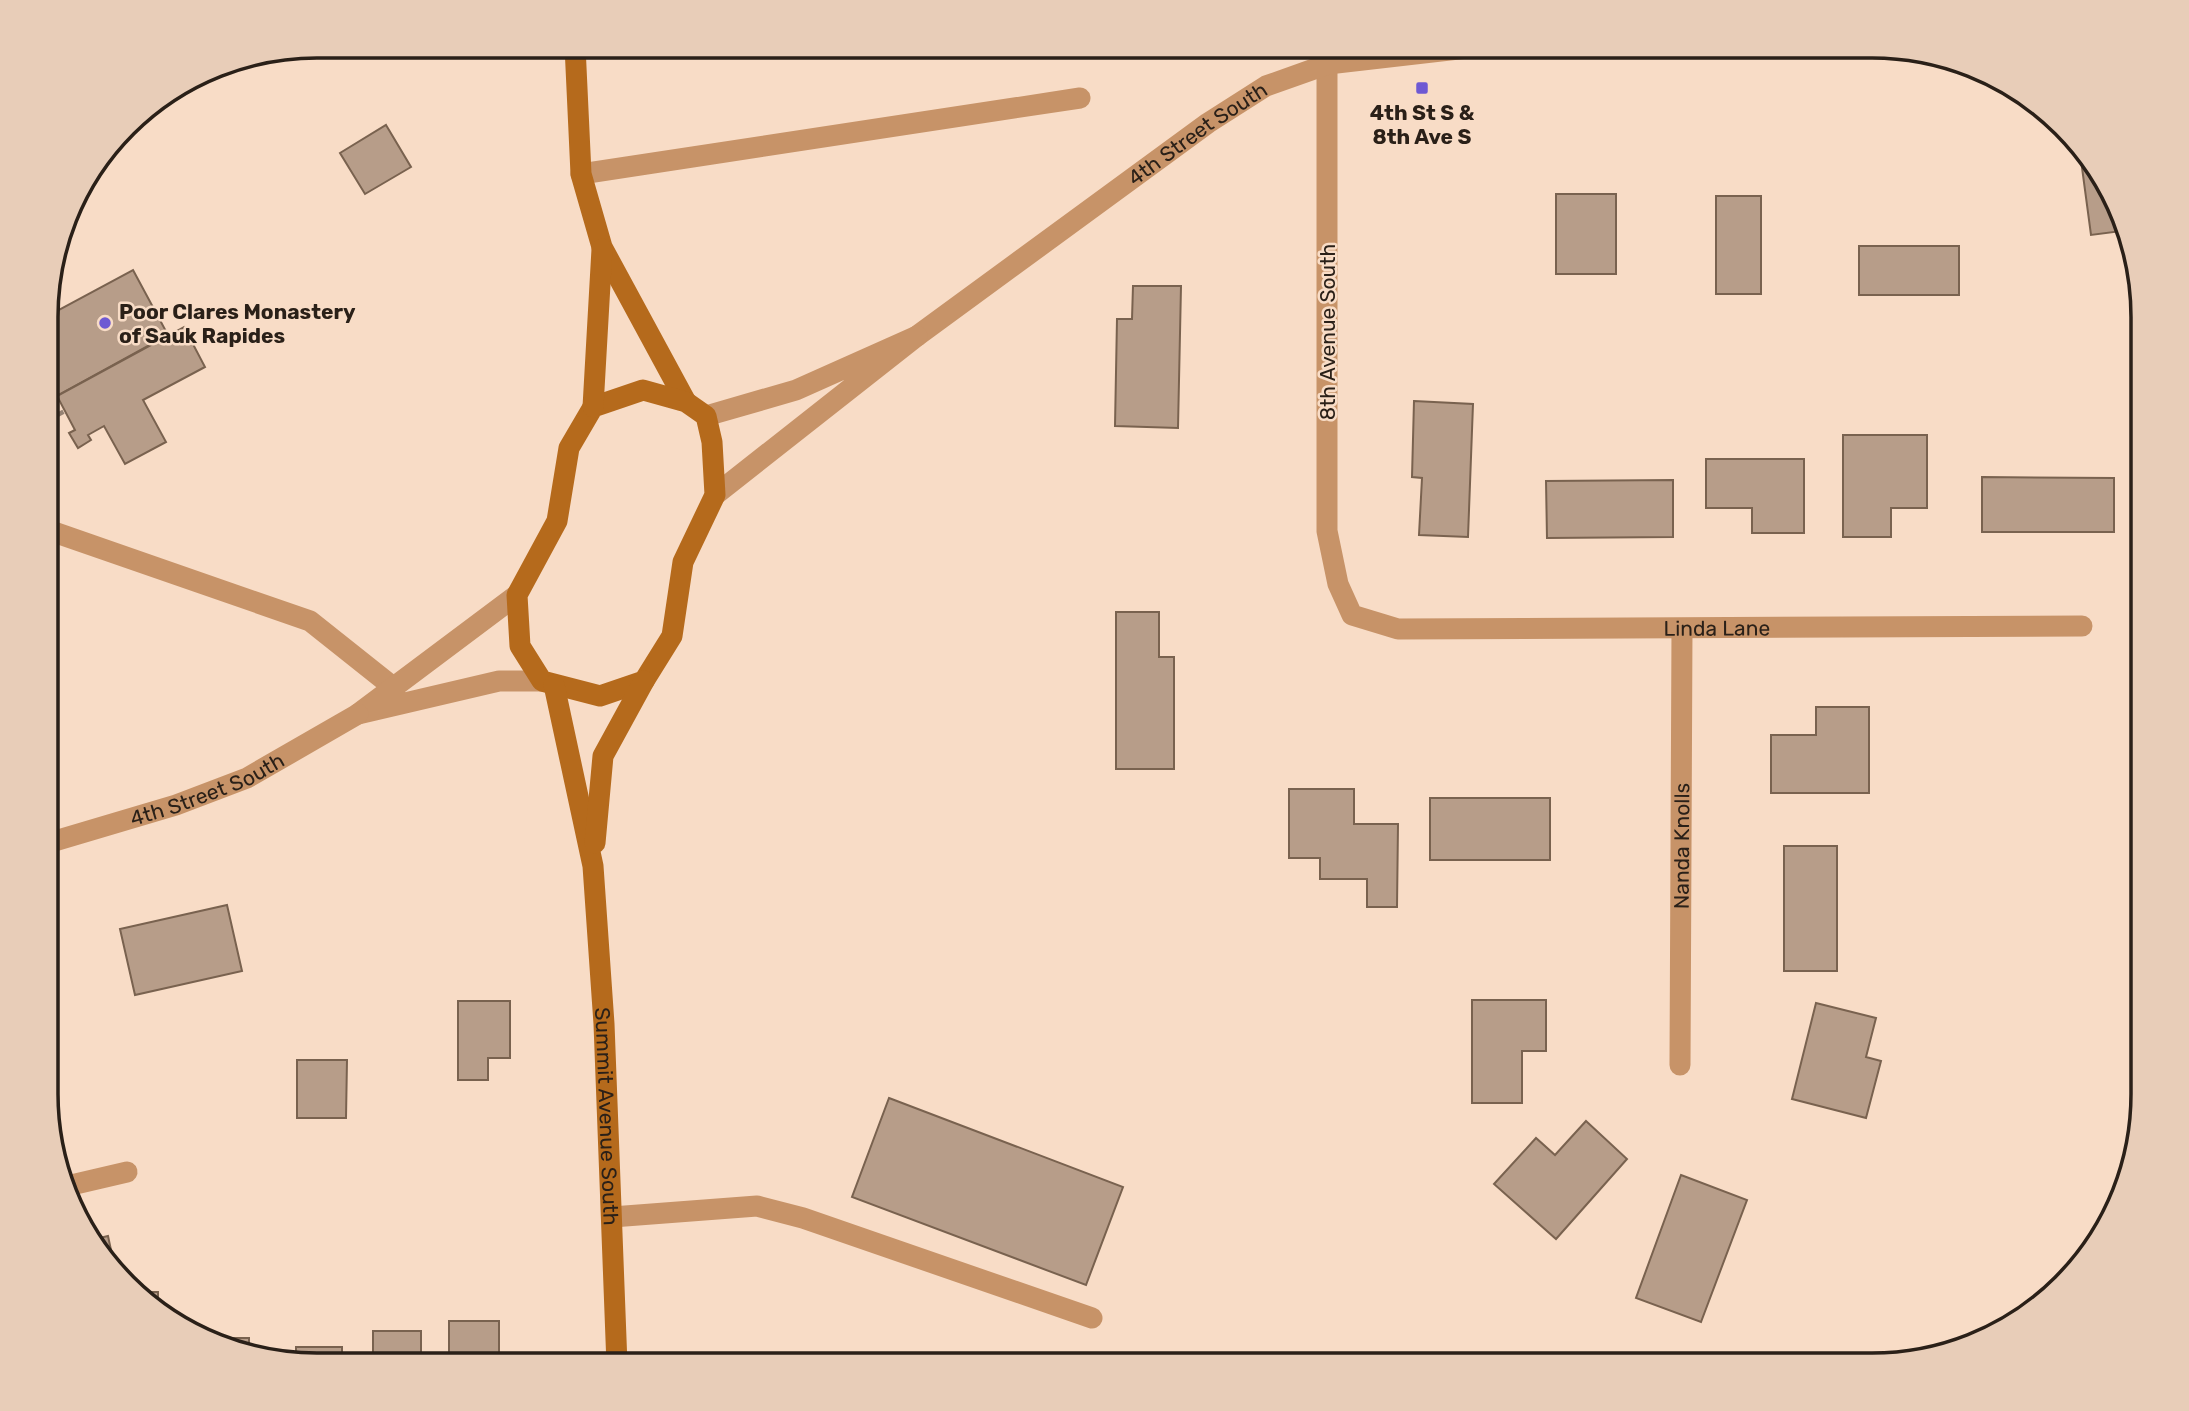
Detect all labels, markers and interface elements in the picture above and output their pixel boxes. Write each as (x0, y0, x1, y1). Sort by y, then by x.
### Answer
street label: 4th Street South (1123, 76, 1271, 190)
marker: 4th St S & 8th Ave S (1414, 80, 1430, 96)
place label: 4th St S & 8th Ave S (1370, 100, 1475, 149)
street label: 8th Avenue South (1315, 244, 1340, 420)
place label: Poor Clares Monastery of Sauk Rapides (119, 299, 356, 348)
marker: Poor Clares Monastery of Sauk Rapides (97, 315, 113, 331)
street label: Linda Lane (1663, 615, 1770, 640)
street label: 4th Street South (127, 747, 288, 830)
street label: Nanda Knolls (1668, 783, 1694, 909)
street label: Summit Avenue South (590, 1006, 624, 1226)

